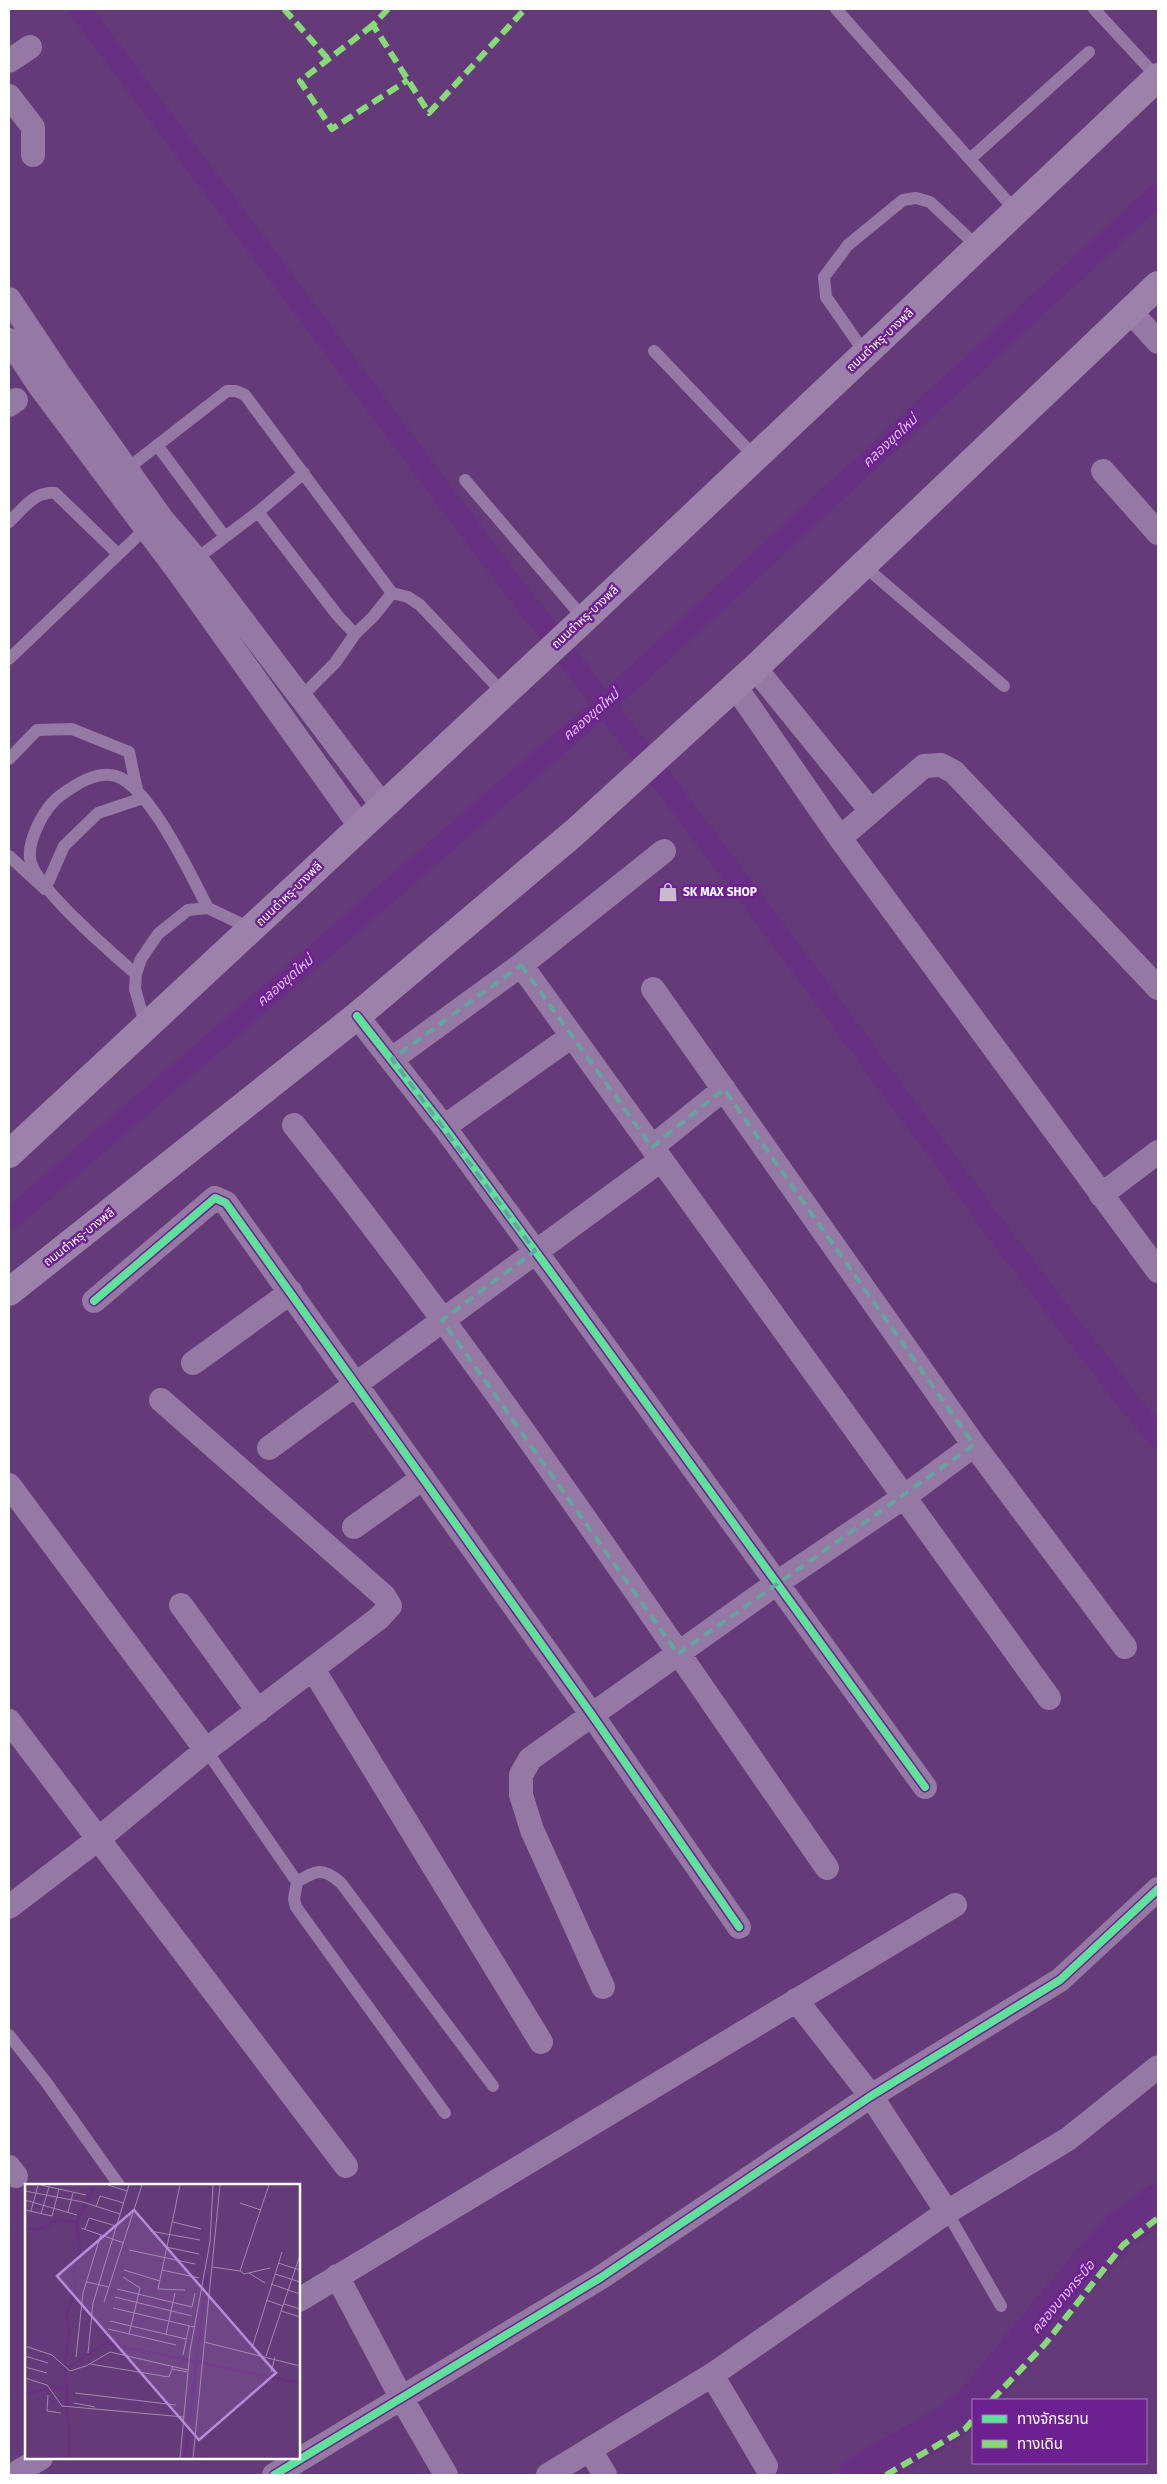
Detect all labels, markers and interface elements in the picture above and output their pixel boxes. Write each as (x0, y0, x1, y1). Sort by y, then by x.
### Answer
street label: ถนนตำหรุ-บางพลี (844, 306, 916, 374)
water label: คลองขุดใหม่ (859, 410, 923, 471)
street label: ถนนตำหรุ-บางพลี (549, 583, 621, 651)
water label: คลองขุดใหม่ (559, 684, 624, 744)
street label: ถนนตำหรุ-บางพลี (253, 859, 325, 929)
shop icon: SK MAX SHOP (657, 881, 679, 903)
place label: SK MAX SHOP (683, 885, 757, 899)
water label: คลองขุดใหม่ (253, 950, 318, 1010)
street label: ถนนตำหรุ-บางพลี (41, 1205, 117, 1269)
inset map (25, 2184, 300, 2459)
water label: คลองบางกระบือ (1027, 2256, 1099, 2337)
legend (972, 2399, 1147, 2464)
text: ทางจักรยาน (1017, 2410, 1089, 2428)
text: ทางเดิน (1017, 2435, 1063, 2453)

